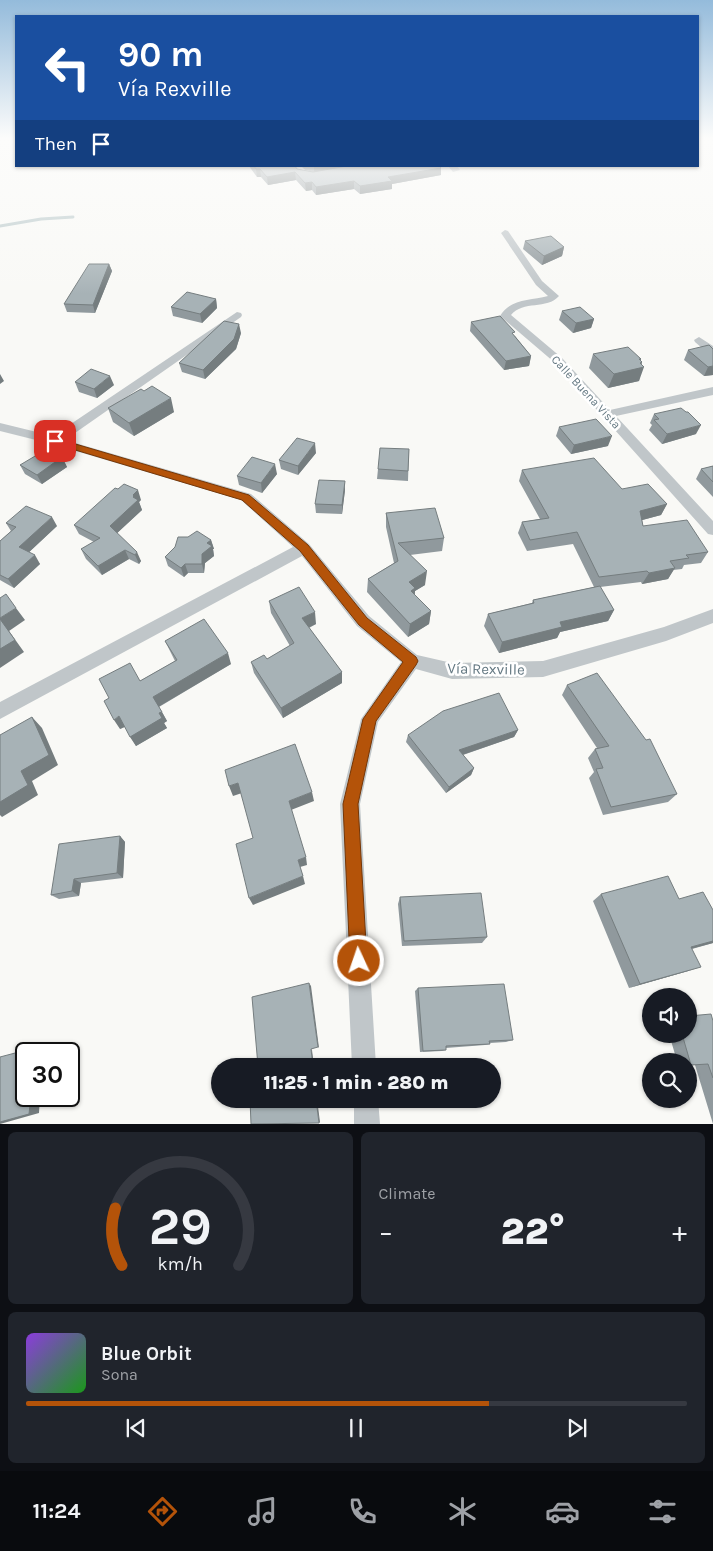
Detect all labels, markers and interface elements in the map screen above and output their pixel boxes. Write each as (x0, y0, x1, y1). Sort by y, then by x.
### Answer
text: 90 m (118, 34, 204, 75)
icon: left (35, 35, 100, 100)
text: Vía Rexville (118, 76, 232, 102)
icon: arrive (87, 130, 115, 158)
text: Then (35, 133, 77, 155)
street label: Calle Buena Vista (548, 352, 624, 432)
pin (34, 420, 76, 462)
icon: arrive (41, 427, 69, 455)
street label: Vía Rexville (447, 659, 525, 679)
position arrow (332, 934, 384, 986)
map controls (642, 988, 697, 1108)
button: sound (642, 988, 697, 1043)
speed limit sign: 30 (15, 1042, 80, 1107)
button: search (642, 1053, 697, 1108)
text: 11:25 · 1 min · 280 m (264, 1072, 448, 1094)
text: Climate (379, 1184, 436, 1203)
text: 29 (149, 1196, 212, 1257)
text: 22° (500, 1209, 565, 1254)
text: − (379, 1215, 393, 1248)
text: + (672, 1215, 687, 1248)
text: km/h (158, 1254, 203, 1275)
text: Blue Orbit (101, 1343, 192, 1365)
text: Sona (101, 1365, 138, 1384)
icon: previous (122, 1414, 150, 1442)
icon: pause (342, 1414, 370, 1442)
icon: next (563, 1414, 591, 1442)
icon: directions (145, 1494, 180, 1529)
icon: music (245, 1494, 280, 1529)
icon: phone (345, 1494, 380, 1529)
icon: climate (445, 1494, 480, 1529)
icon: car (545, 1494, 580, 1529)
icon: filters (645, 1494, 680, 1529)
text: 11:24 (32, 1498, 81, 1524)

